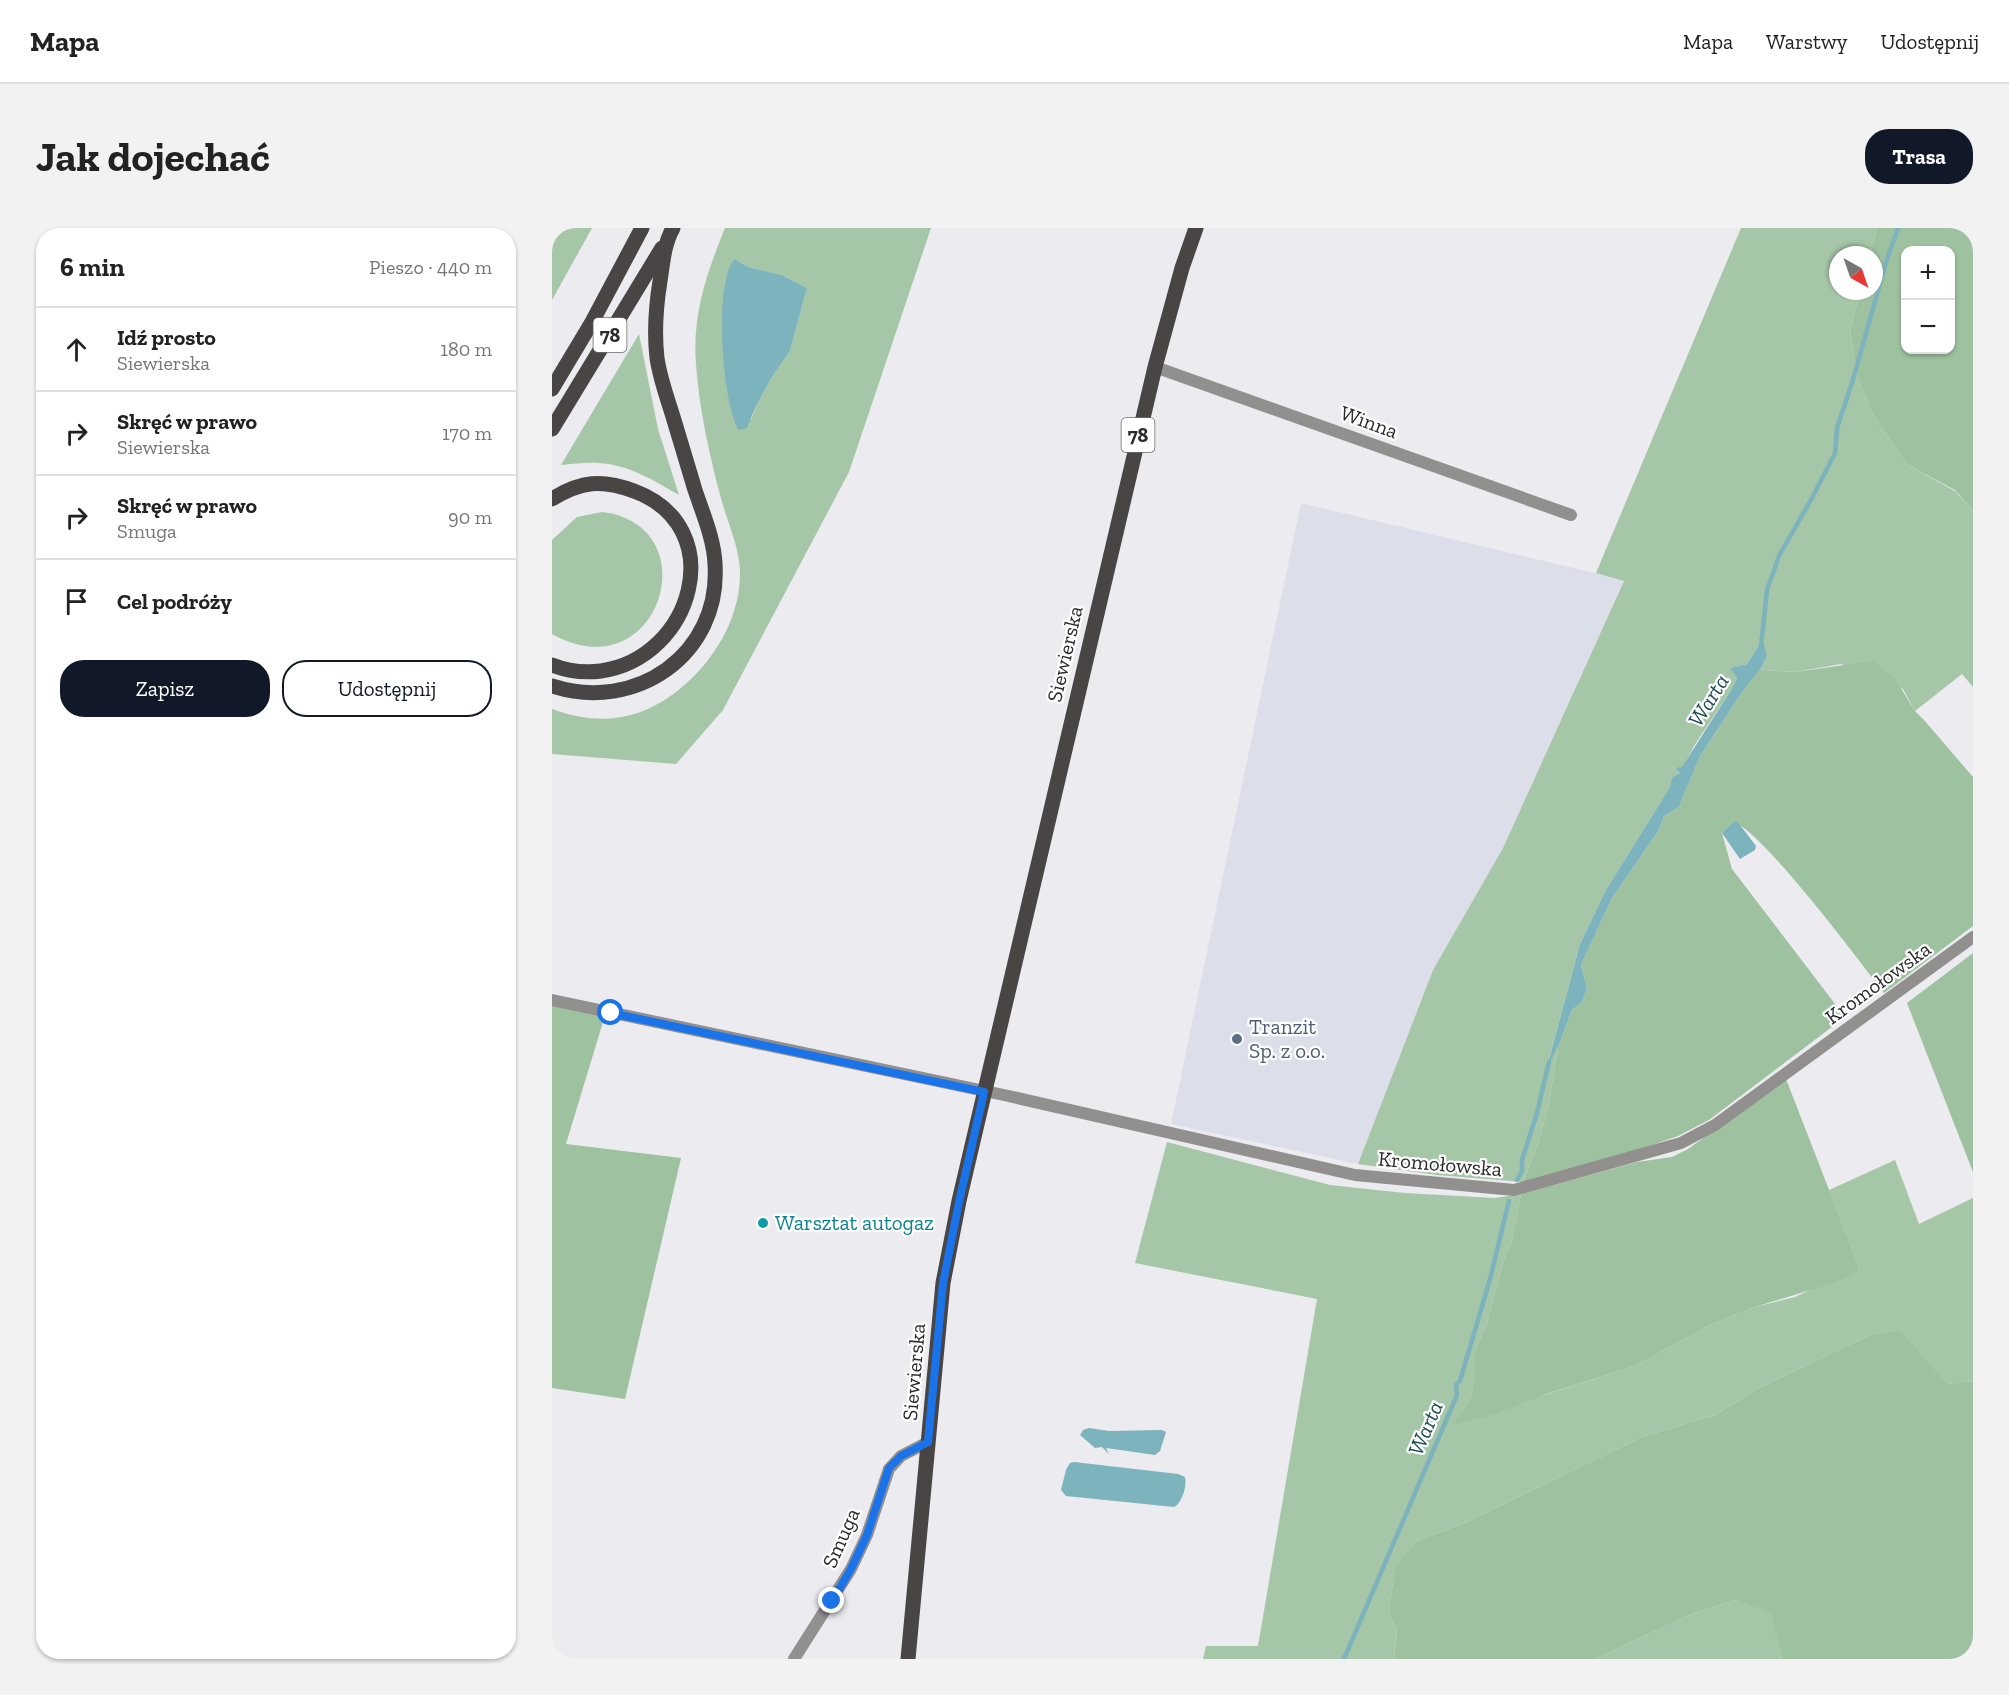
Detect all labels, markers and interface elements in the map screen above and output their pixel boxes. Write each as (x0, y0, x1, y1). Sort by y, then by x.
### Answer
text: Mapa (30, 25, 99, 58)
text: Mapa (1683, 29, 1733, 54)
text: Warstwy (1766, 29, 1848, 54)
text: Udostępnij (1881, 29, 1979, 54)
button: Trasa (1865, 129, 1973, 184)
text: Jak dojechać (36, 131, 270, 182)
north arrow (1829, 246, 1883, 300)
map controls (1901, 246, 1955, 354)
button: + (1901, 246, 1955, 300)
text: 6 min (60, 251, 125, 283)
text: Pieszo · 440 m (369, 255, 492, 279)
button: − (1901, 300, 1955, 354)
road number: 78 (594, 318, 626, 352)
text: Idź prosto (117, 324, 216, 351)
icon: ahead (60, 333, 93, 366)
text: 180 m (440, 337, 492, 361)
text: Siewierska (117, 351, 210, 375)
street label: Winna (1337, 400, 1401, 443)
text: Skręć w prawo (117, 408, 257, 435)
icon: right (60, 417, 93, 450)
road number: 78 (1122, 418, 1154, 452)
text: 170 m (442, 421, 492, 445)
text: Siewierska (117, 435, 210, 459)
text: Skręć w prawo (117, 492, 257, 519)
icon: right (60, 501, 93, 534)
text: 90 m (448, 505, 492, 529)
text: Smuga (117, 519, 177, 543)
icon: arrive (60, 585, 93, 618)
text: Cel podróży (117, 588, 232, 615)
street label: Siewierska (1041, 603, 1088, 704)
button: Zapisz (60, 660, 270, 717)
button: Udostępnij (282, 660, 492, 717)
water label: Warta (1682, 669, 1735, 731)
street label: Kromołowska (1820, 936, 1935, 1029)
route start (597, 999, 623, 1025)
place label: Tranzit Sp. z o.o. (1249, 1014, 1325, 1063)
marker: Tranzit Sp. z o.o. (1230, 1032, 1244, 1046)
street label: Kromołowska (1377, 1146, 1503, 1181)
place label: Warsztat autogaz (775, 1210, 934, 1235)
marker: Warsztat autogaz (756, 1216, 770, 1230)
street label: Siewierska (897, 1322, 930, 1422)
water label: Warta (1402, 1397, 1449, 1459)
street label: Smuga (816, 1504, 865, 1572)
route end (818, 1587, 844, 1613)

